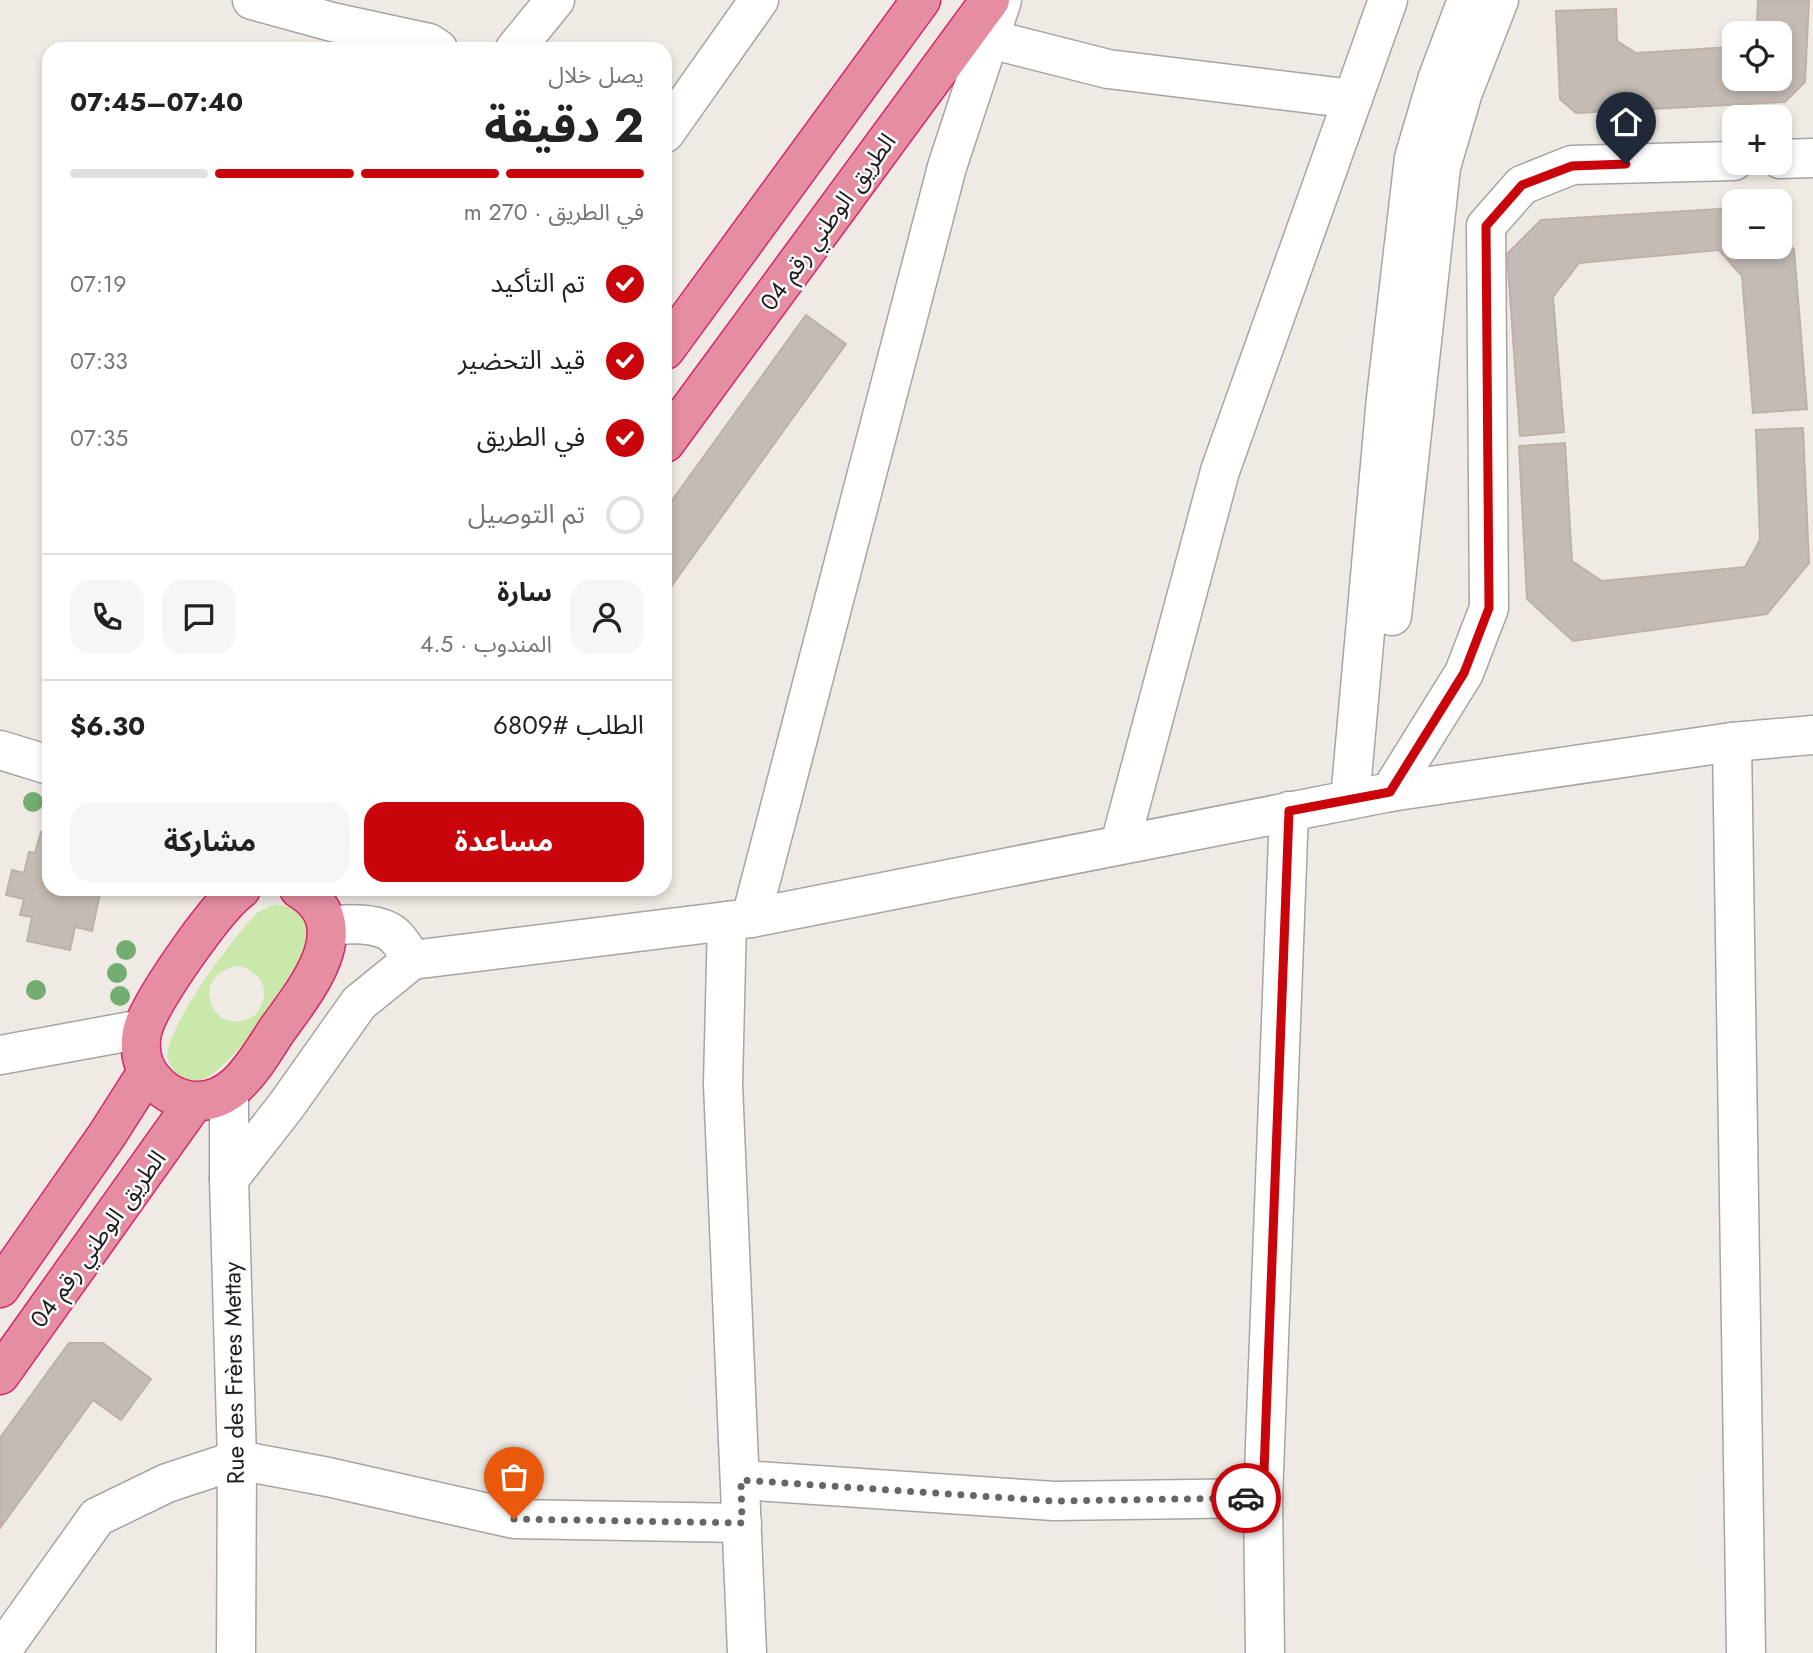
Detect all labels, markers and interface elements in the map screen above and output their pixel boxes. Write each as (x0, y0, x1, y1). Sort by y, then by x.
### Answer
map controls (1722, 21, 1792, 259)
button: locate (1722, 21, 1792, 91)
text: يصل خلال (548, 58, 644, 92)
text: 07:40–07:45 (70, 83, 243, 121)
pin (1596, 92, 1656, 164)
text: 2 دقيقة (484, 93, 644, 159)
icon: home (1607, 103, 1645, 141)
button: + (1722, 105, 1792, 175)
street label: الطريق الوطني رقم 04 (751, 126, 905, 319)
button: − (1722, 189, 1792, 259)
text: في الطريق · 270 m (464, 195, 644, 229)
text: تم التأكيد (490, 264, 585, 302)
icon: check (606, 265, 644, 303)
text: 07:19 (70, 267, 126, 301)
text: قيد التحضير (458, 341, 585, 379)
icon: check (606, 342, 644, 380)
text: 07:33 (70, 344, 128, 378)
text: في الطريق (477, 418, 585, 456)
icon: check (606, 419, 644, 457)
text: 07:35 (70, 421, 128, 455)
text: تم التوصيل (468, 495, 585, 533)
text: سارة (497, 573, 552, 611)
button: phone (70, 580, 144, 654)
button: chat (162, 580, 236, 654)
button: person (570, 580, 644, 654)
text: المندوب · 4.5 (420, 627, 552, 661)
text: الطلب #6809 (493, 706, 644, 744)
text: $6.30 (70, 707, 145, 745)
button: مشاركة (70, 802, 350, 882)
button: مساعدة (364, 802, 644, 882)
street label: الطريق الوطني رقم 04 (21, 1143, 175, 1336)
street label: Rue des Frères Mettay (214, 1261, 253, 1485)
pin (484, 1447, 544, 1519)
icon: bag (495, 1458, 533, 1496)
courier (1211, 1463, 1281, 1533)
icon: car (1227, 1479, 1265, 1517)

